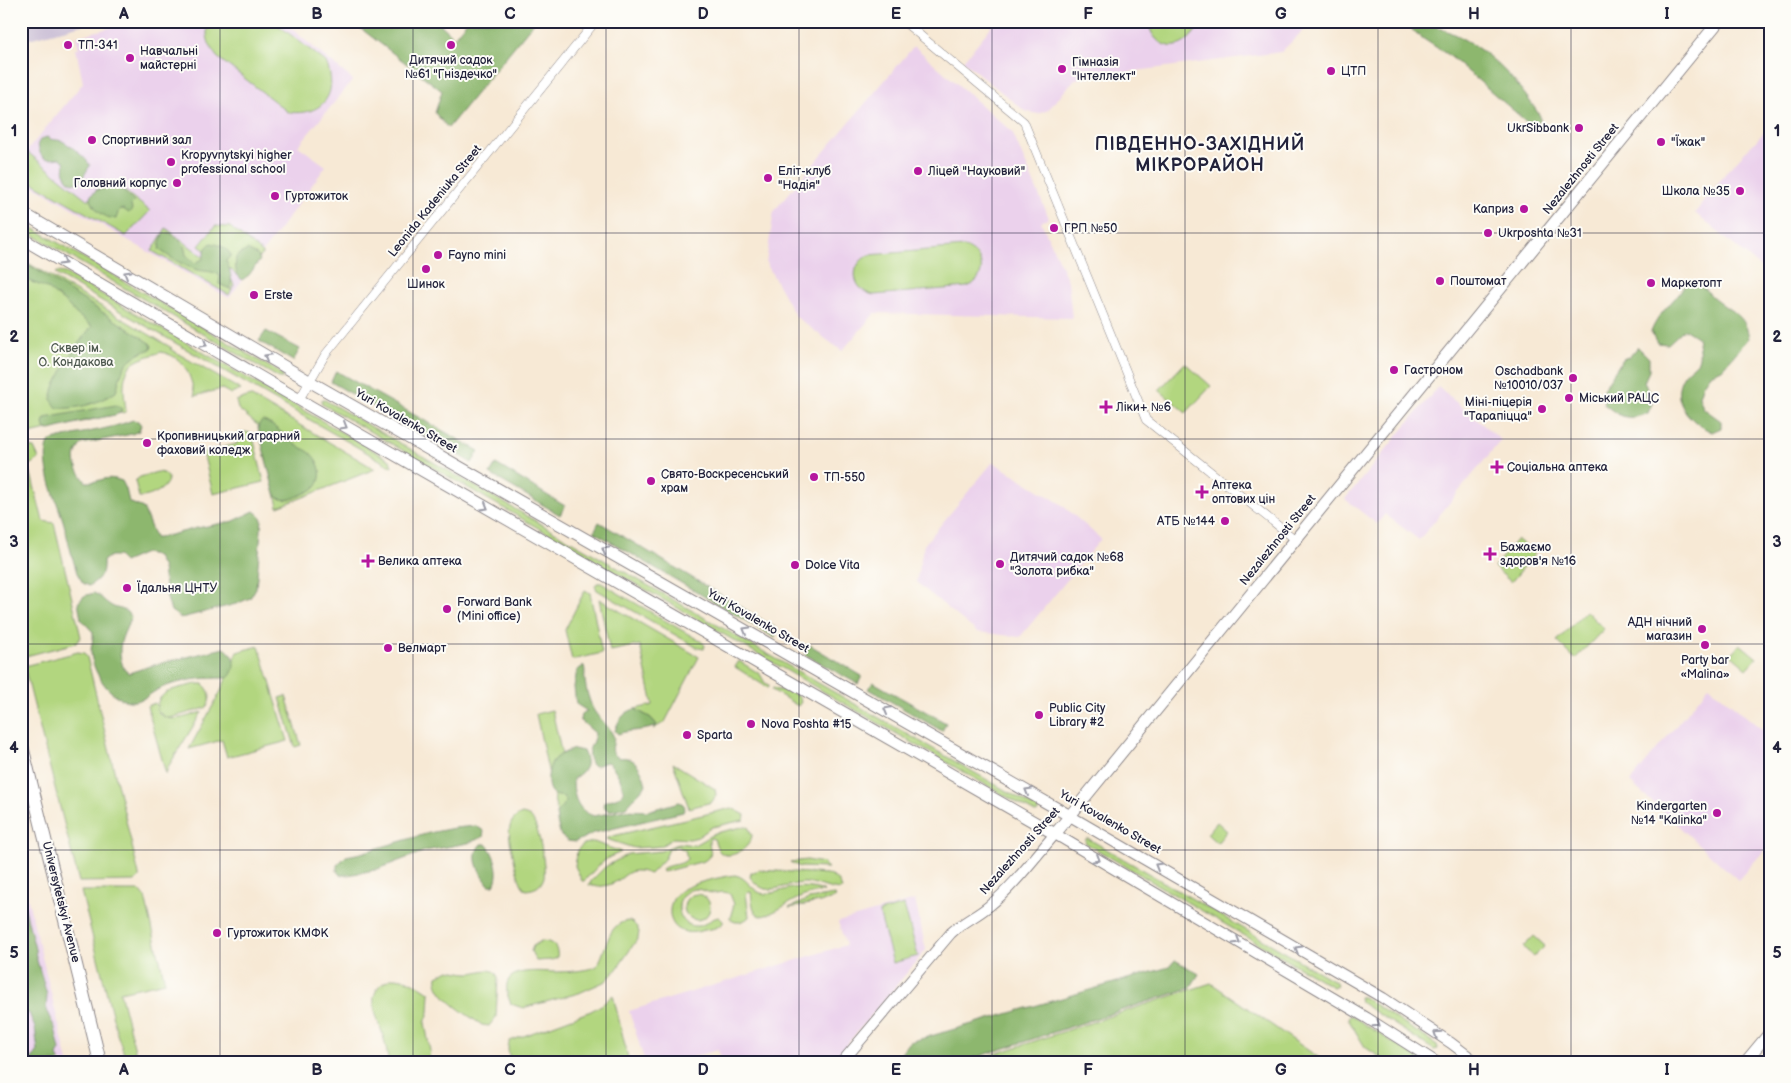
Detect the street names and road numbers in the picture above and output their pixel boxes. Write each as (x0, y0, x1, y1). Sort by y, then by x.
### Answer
street label: Nezalezhnosti Street (1540, 120, 1622, 217)
street label: Leonida Kadeniuka Street (385, 142, 485, 260)
street label: Yuri Kovalenko Street (352, 385, 460, 456)
street label: Nezalezhnosti Street (1237, 491, 1319, 588)
street label: Yuri Kovalenko Street (704, 585, 812, 656)
street label: Yuri Kovalenko Street (1056, 786, 1164, 857)
street label: Nezalezhnosti Street (977, 804, 1063, 898)
street label: Universytetskyi Avenue (39, 840, 83, 964)

